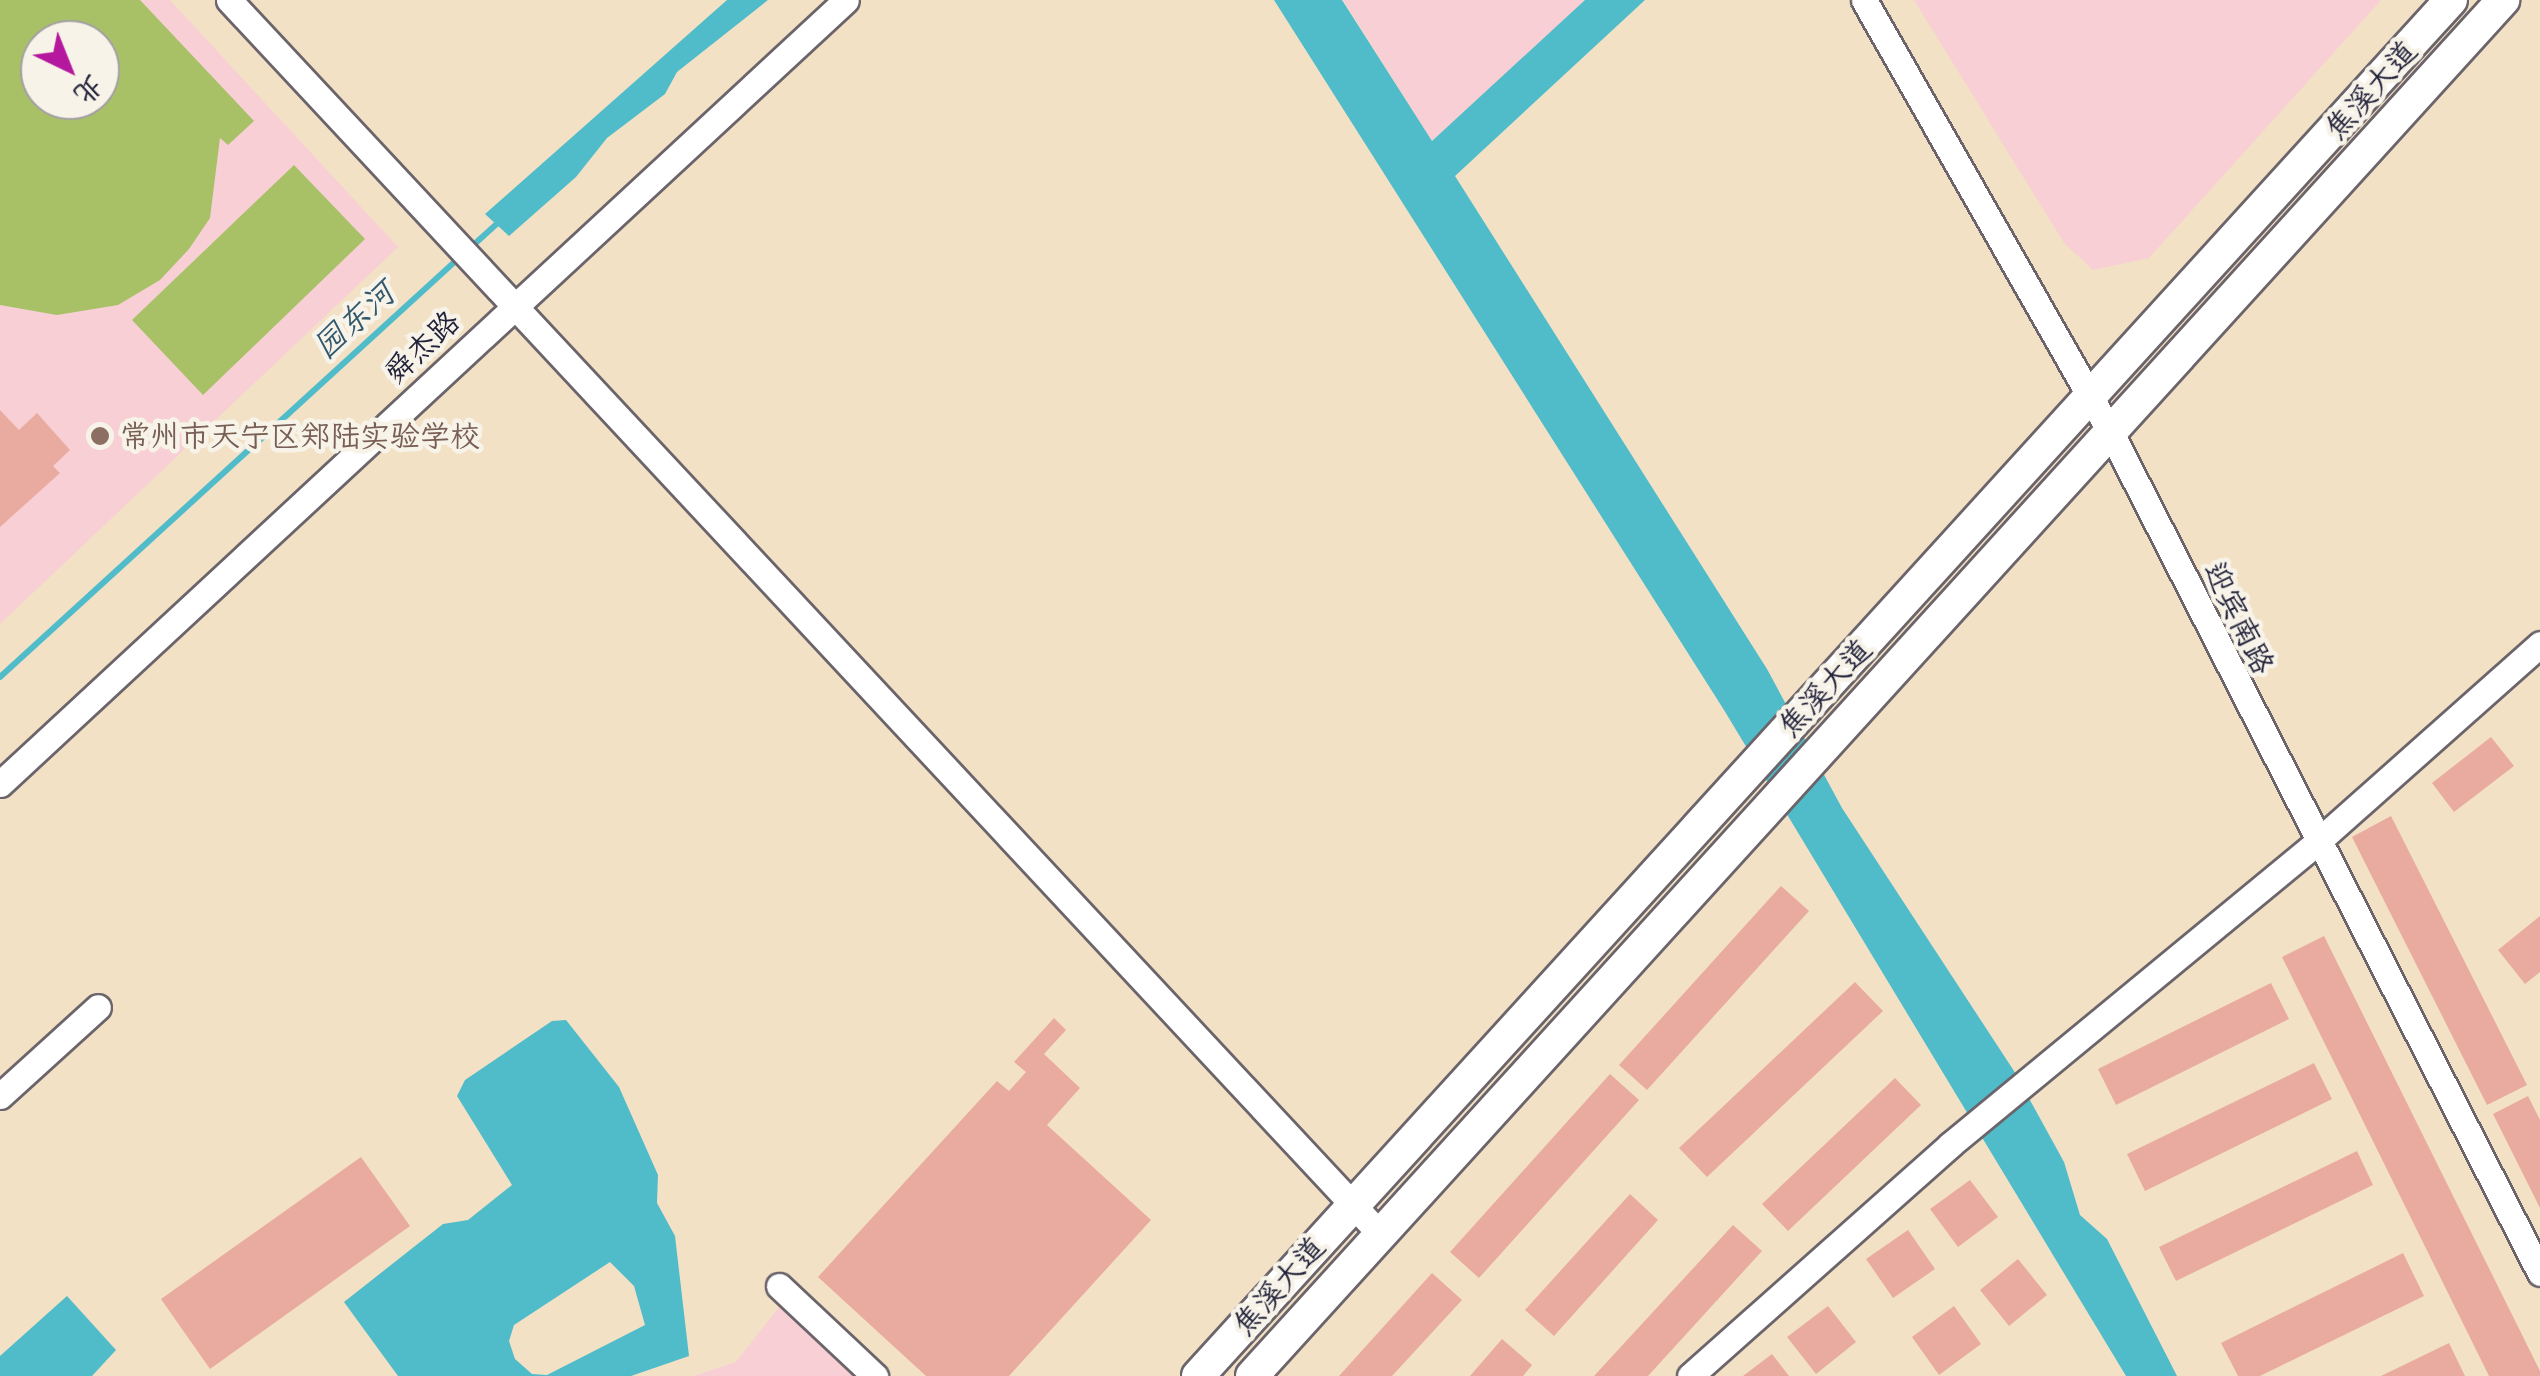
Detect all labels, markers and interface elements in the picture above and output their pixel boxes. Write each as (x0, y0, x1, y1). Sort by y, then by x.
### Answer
north arrow (20, 20, 120, 120)
street label: 焦溪大道 (2317, 33, 2425, 147)
text: 北 (66, 67, 112, 114)
water label: 园东河 (305, 274, 403, 366)
street label: 舜杰路 (377, 303, 467, 391)
place label: 常州市天宁区郑陆实验学校 (120, 418, 480, 454)
marker: 常州市天宁区郑陆实验学校 (89, 425, 111, 447)
street label: 迎宾南路 (2197, 556, 2281, 680)
street label: 焦溪大道 (1771, 632, 1879, 744)
street label: 焦溪大道 (1225, 1229, 1333, 1343)

